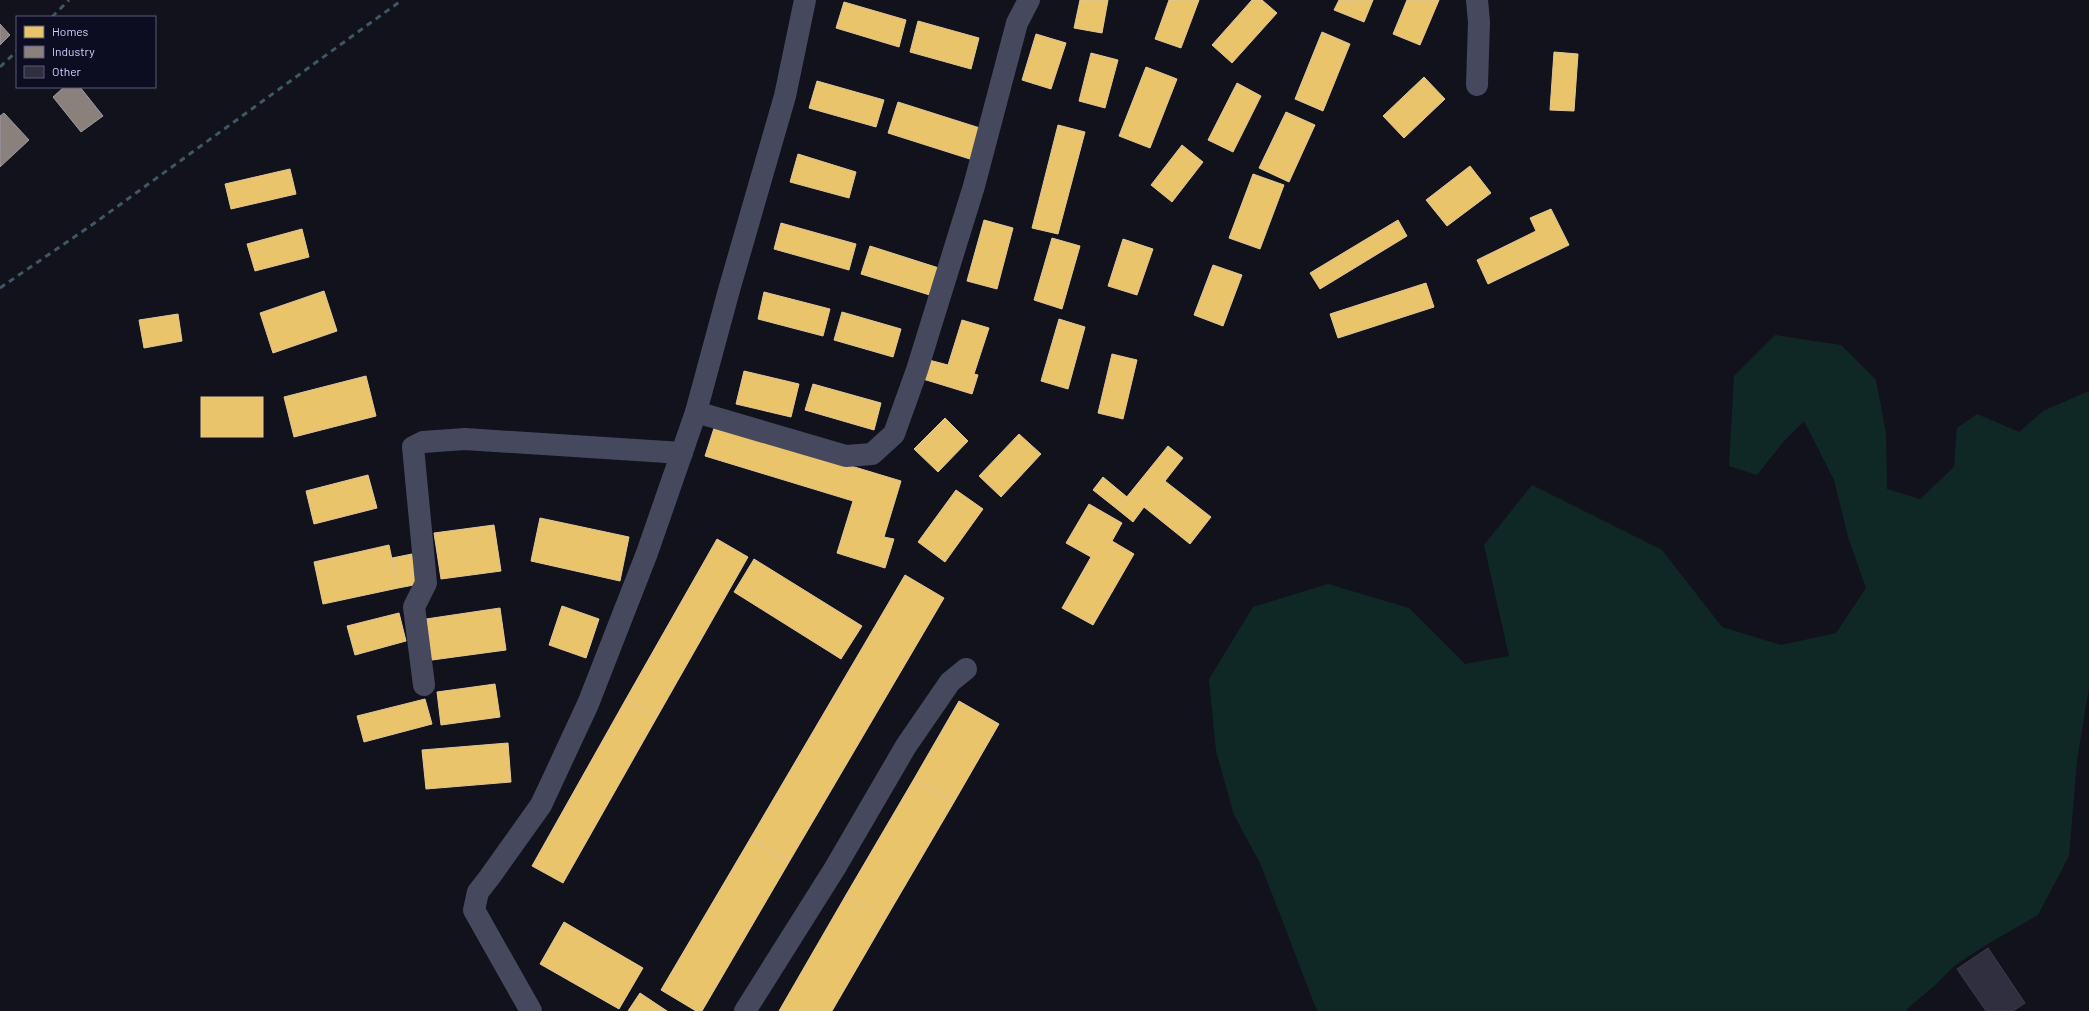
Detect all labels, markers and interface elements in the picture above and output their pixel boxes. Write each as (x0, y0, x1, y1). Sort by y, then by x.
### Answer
legend (16, 16, 156, 88)
text: Homes (52, 24, 89, 38)
text: Industry (52, 44, 95, 58)
text: Other (52, 64, 82, 78)

